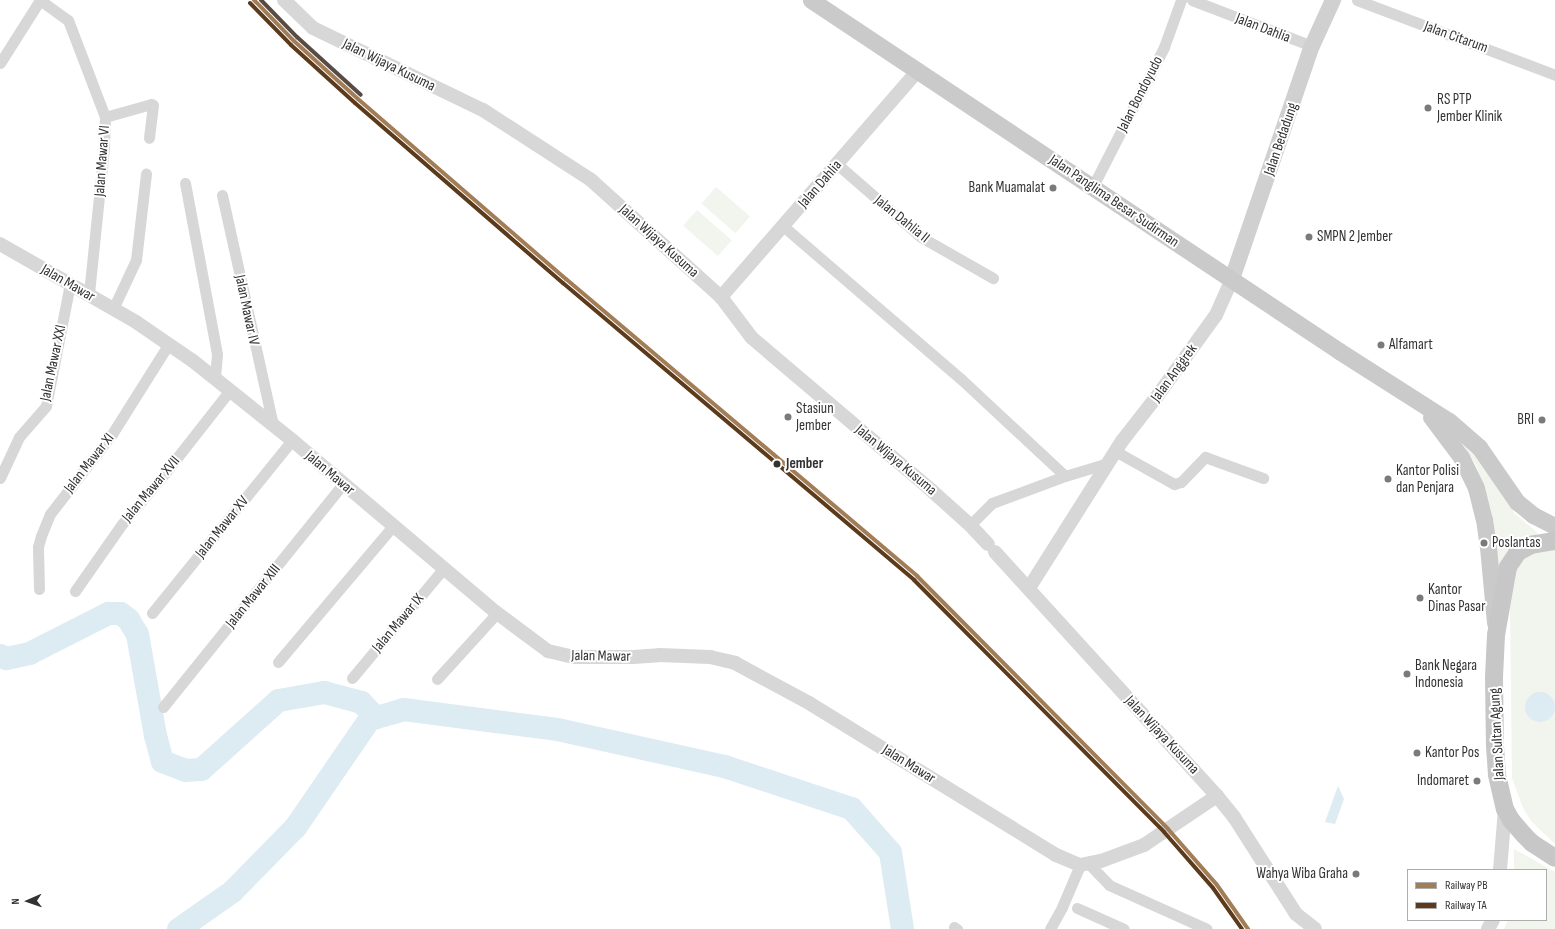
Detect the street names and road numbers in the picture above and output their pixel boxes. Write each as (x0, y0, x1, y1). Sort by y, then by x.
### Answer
street label: Jalan Dahlia (1233, 9, 1293, 47)
street label: Jalan Citarum (1422, 17, 1490, 57)
street label: Jalan Wijaya Kusuma (340, 35, 438, 95)
street label: Jalan Bondoyudo (1113, 53, 1167, 135)
street label: Jalan Bedadung (1260, 100, 1302, 178)
street label: Jalan Mawar VI (91, 125, 113, 197)
street label: Jalan Panglima Besar Sudirman (1046, 151, 1182, 251)
street label: Jalan Dahlia (794, 156, 846, 212)
street label: Jalan Dahlia II (871, 191, 933, 247)
street label: Jalan Wijaya Kusuma (616, 201, 702, 281)
street label: Jalan Mawar (38, 260, 98, 306)
street label: Jalan Mawar IV (231, 273, 263, 347)
street label: Jalan Mawar XXI (36, 323, 70, 403)
street label: Jalan Anggrek (1147, 341, 1201, 405)
street label: Jalan Wijaya Kusuma (852, 421, 940, 499)
street label: Jalan Mawar XI (60, 430, 118, 496)
street label: Jalan Mawar (302, 447, 358, 499)
street label: Jalan Mawar XVII (118, 452, 184, 526)
street label: Jalan Mawar XV (192, 492, 252, 562)
street label: Jalan Mawar XIII (222, 560, 284, 632)
street label: Jalan Mawar IX (368, 590, 428, 656)
street label: Jalan Mawar (571, 646, 631, 666)
street label: Jalan Sultan Agung (1486, 688, 1508, 780)
street label: Jalan Wijaya Kusuma (1121, 692, 1203, 778)
street label: Jalan Mawar (879, 741, 939, 787)

